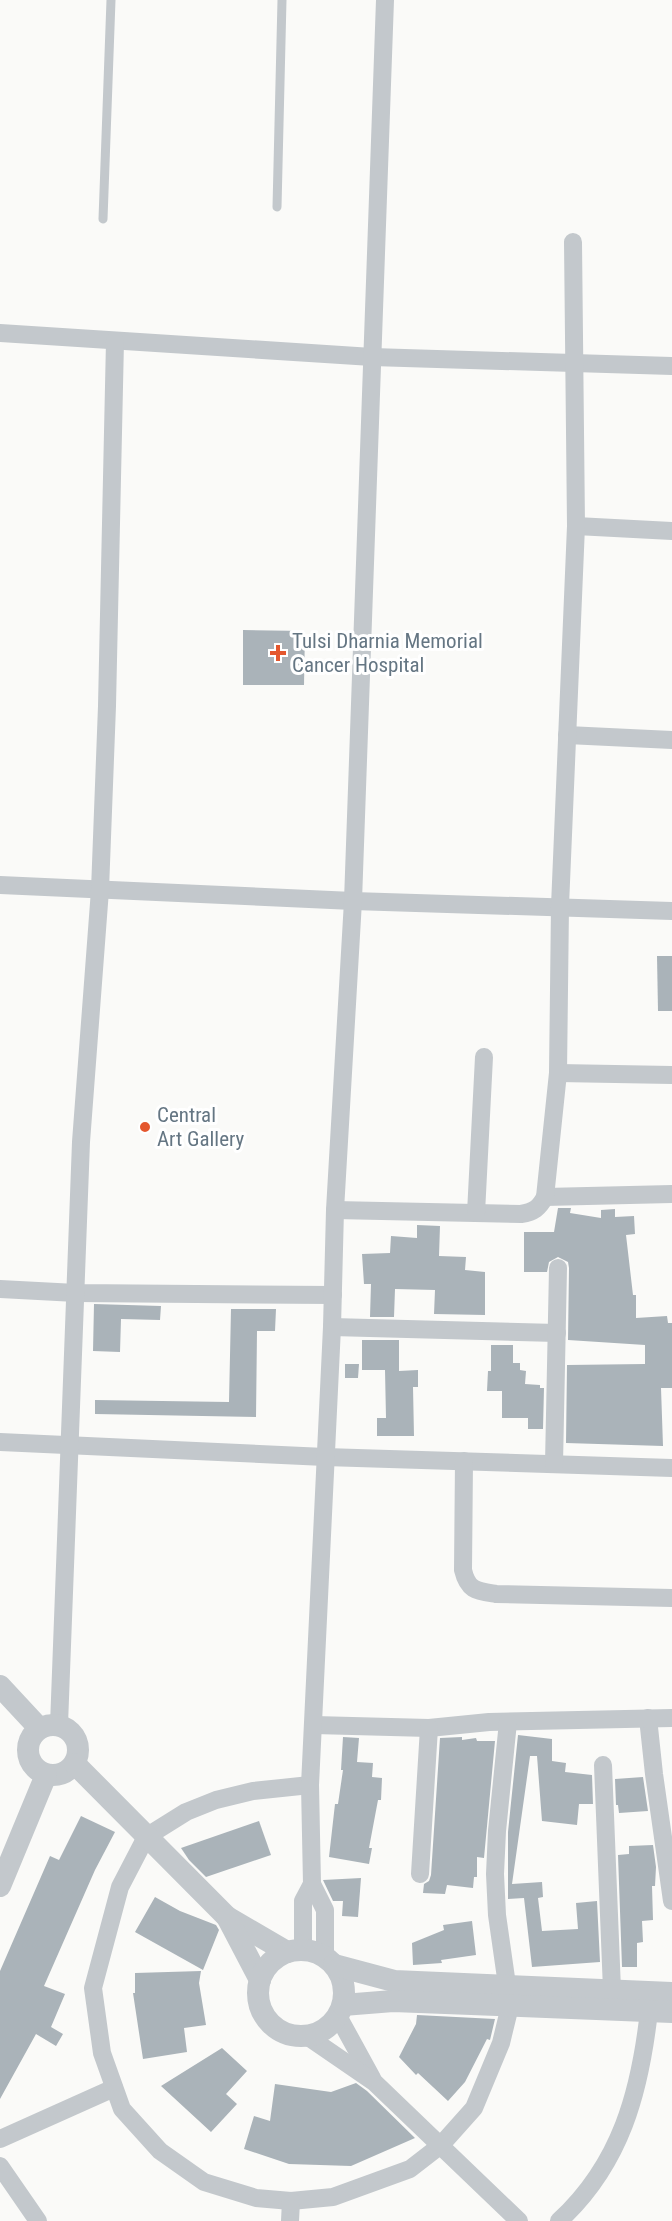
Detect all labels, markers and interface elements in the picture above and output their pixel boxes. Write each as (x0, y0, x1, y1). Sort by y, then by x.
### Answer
place label: Tulsi Dharnia Memorial Cancer Hospital (292, 629, 483, 677)
marker: Tulsi Dharnia Memorial Cancer Hospital (269, 644, 287, 662)
place label: Central Art Gallery (157, 1103, 245, 1151)
marker: Central Art Gallery (138, 1120, 152, 1134)

